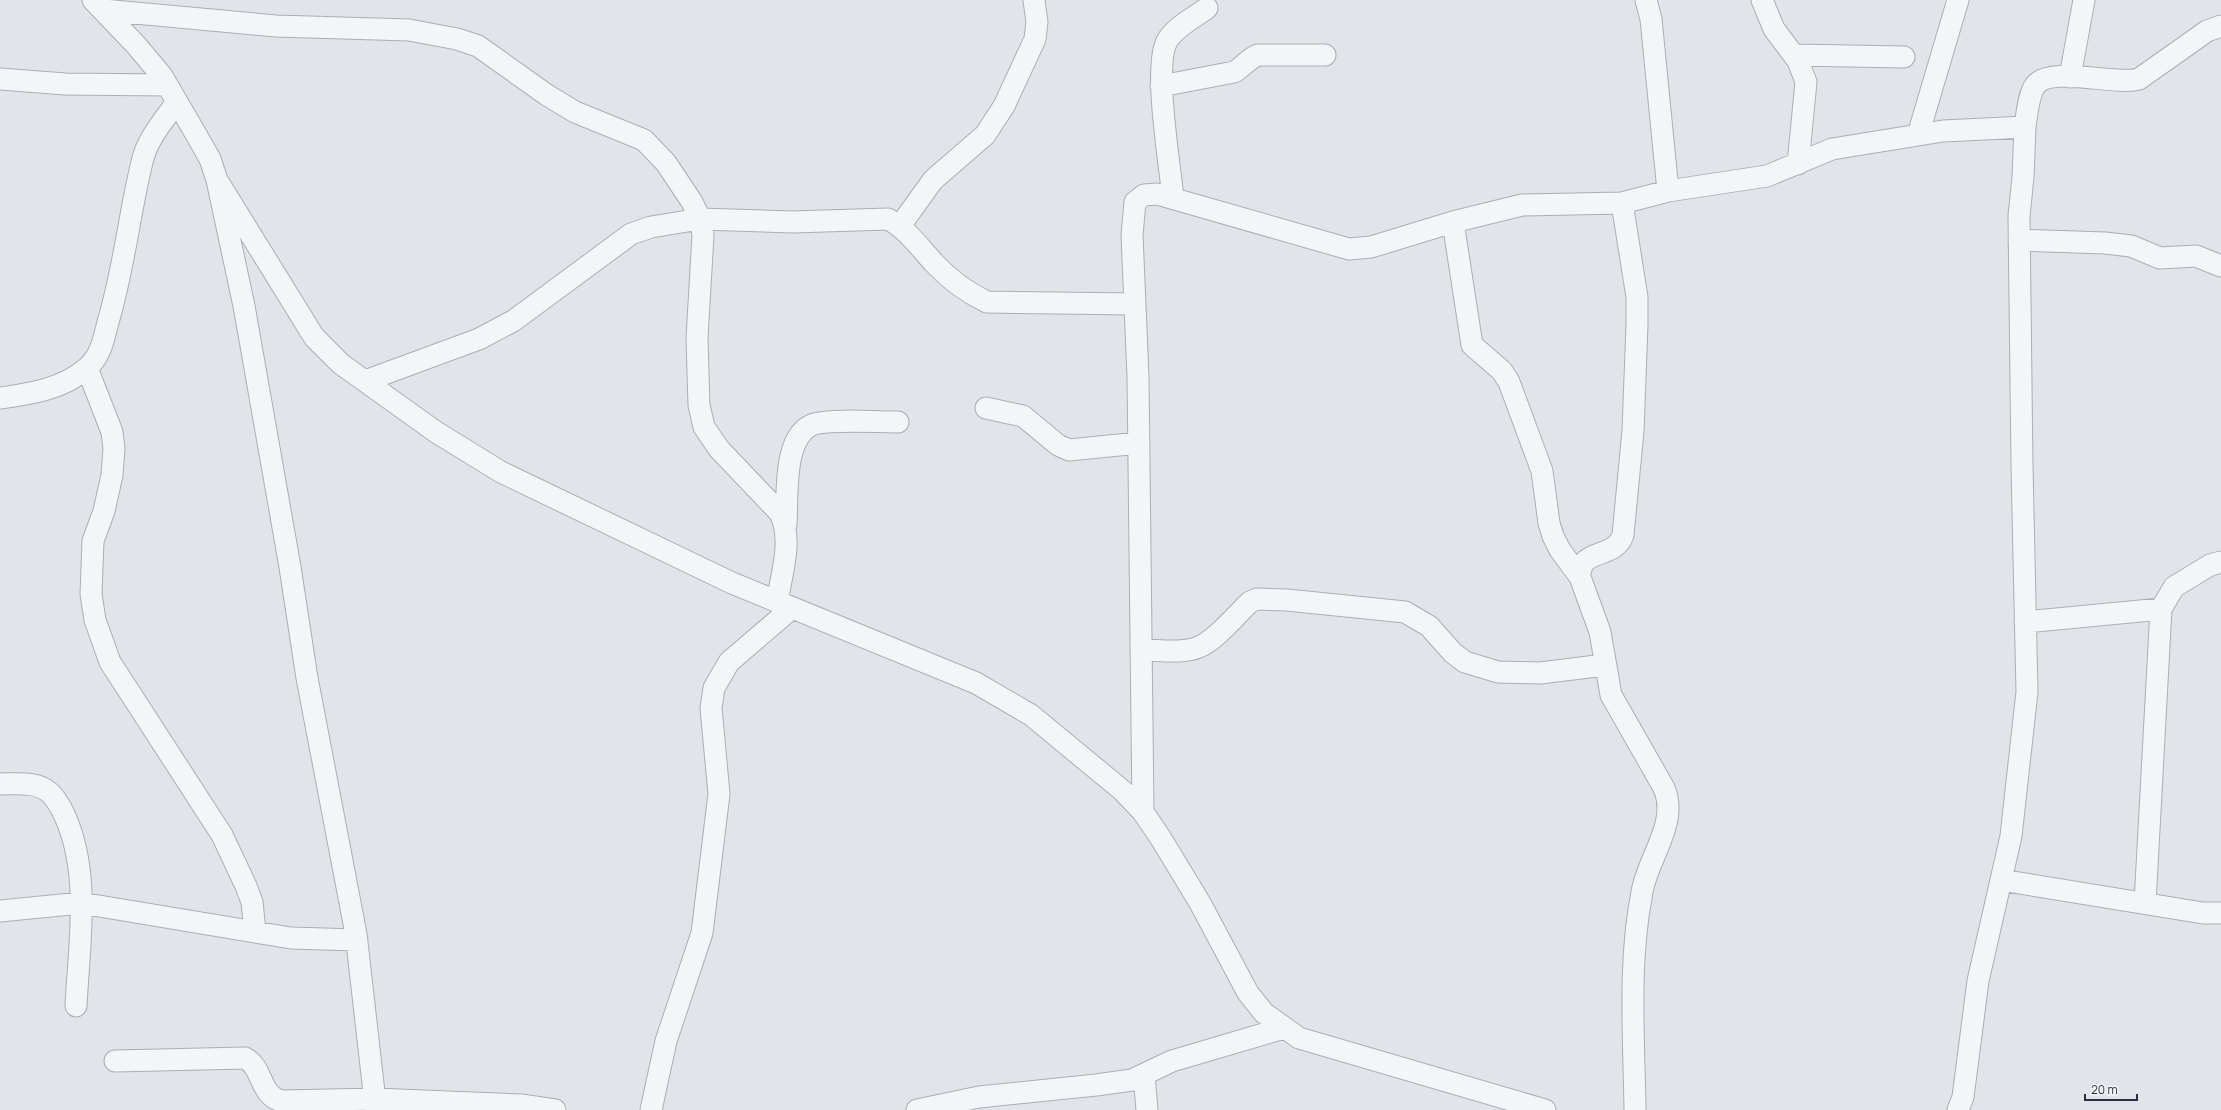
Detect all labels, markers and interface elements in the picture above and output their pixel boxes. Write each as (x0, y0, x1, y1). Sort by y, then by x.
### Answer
scale bar (2085, 1076, 2137, 1102)
text: 20 m (2091, 1081, 2118, 1098)

